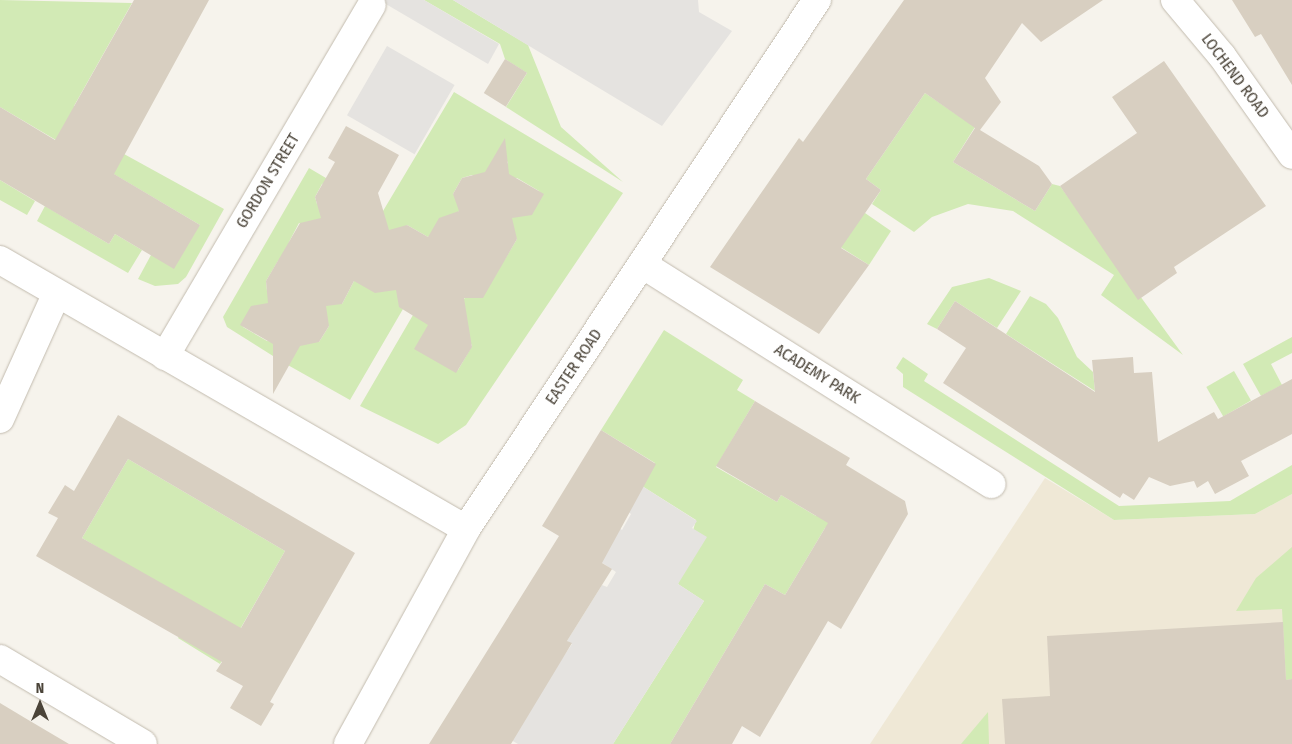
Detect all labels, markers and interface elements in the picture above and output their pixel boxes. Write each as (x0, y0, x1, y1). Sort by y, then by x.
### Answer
street label: LOCHEND ROAD (1197, 30, 1273, 122)
street label: GORDON STREET (232, 130, 304, 232)
street label: EASTER ROAD (542, 326, 606, 408)
street label: ACADEMY PARK (771, 340, 863, 408)
north arrow (15, 679, 65, 729)
text: N (36, 680, 44, 697)

